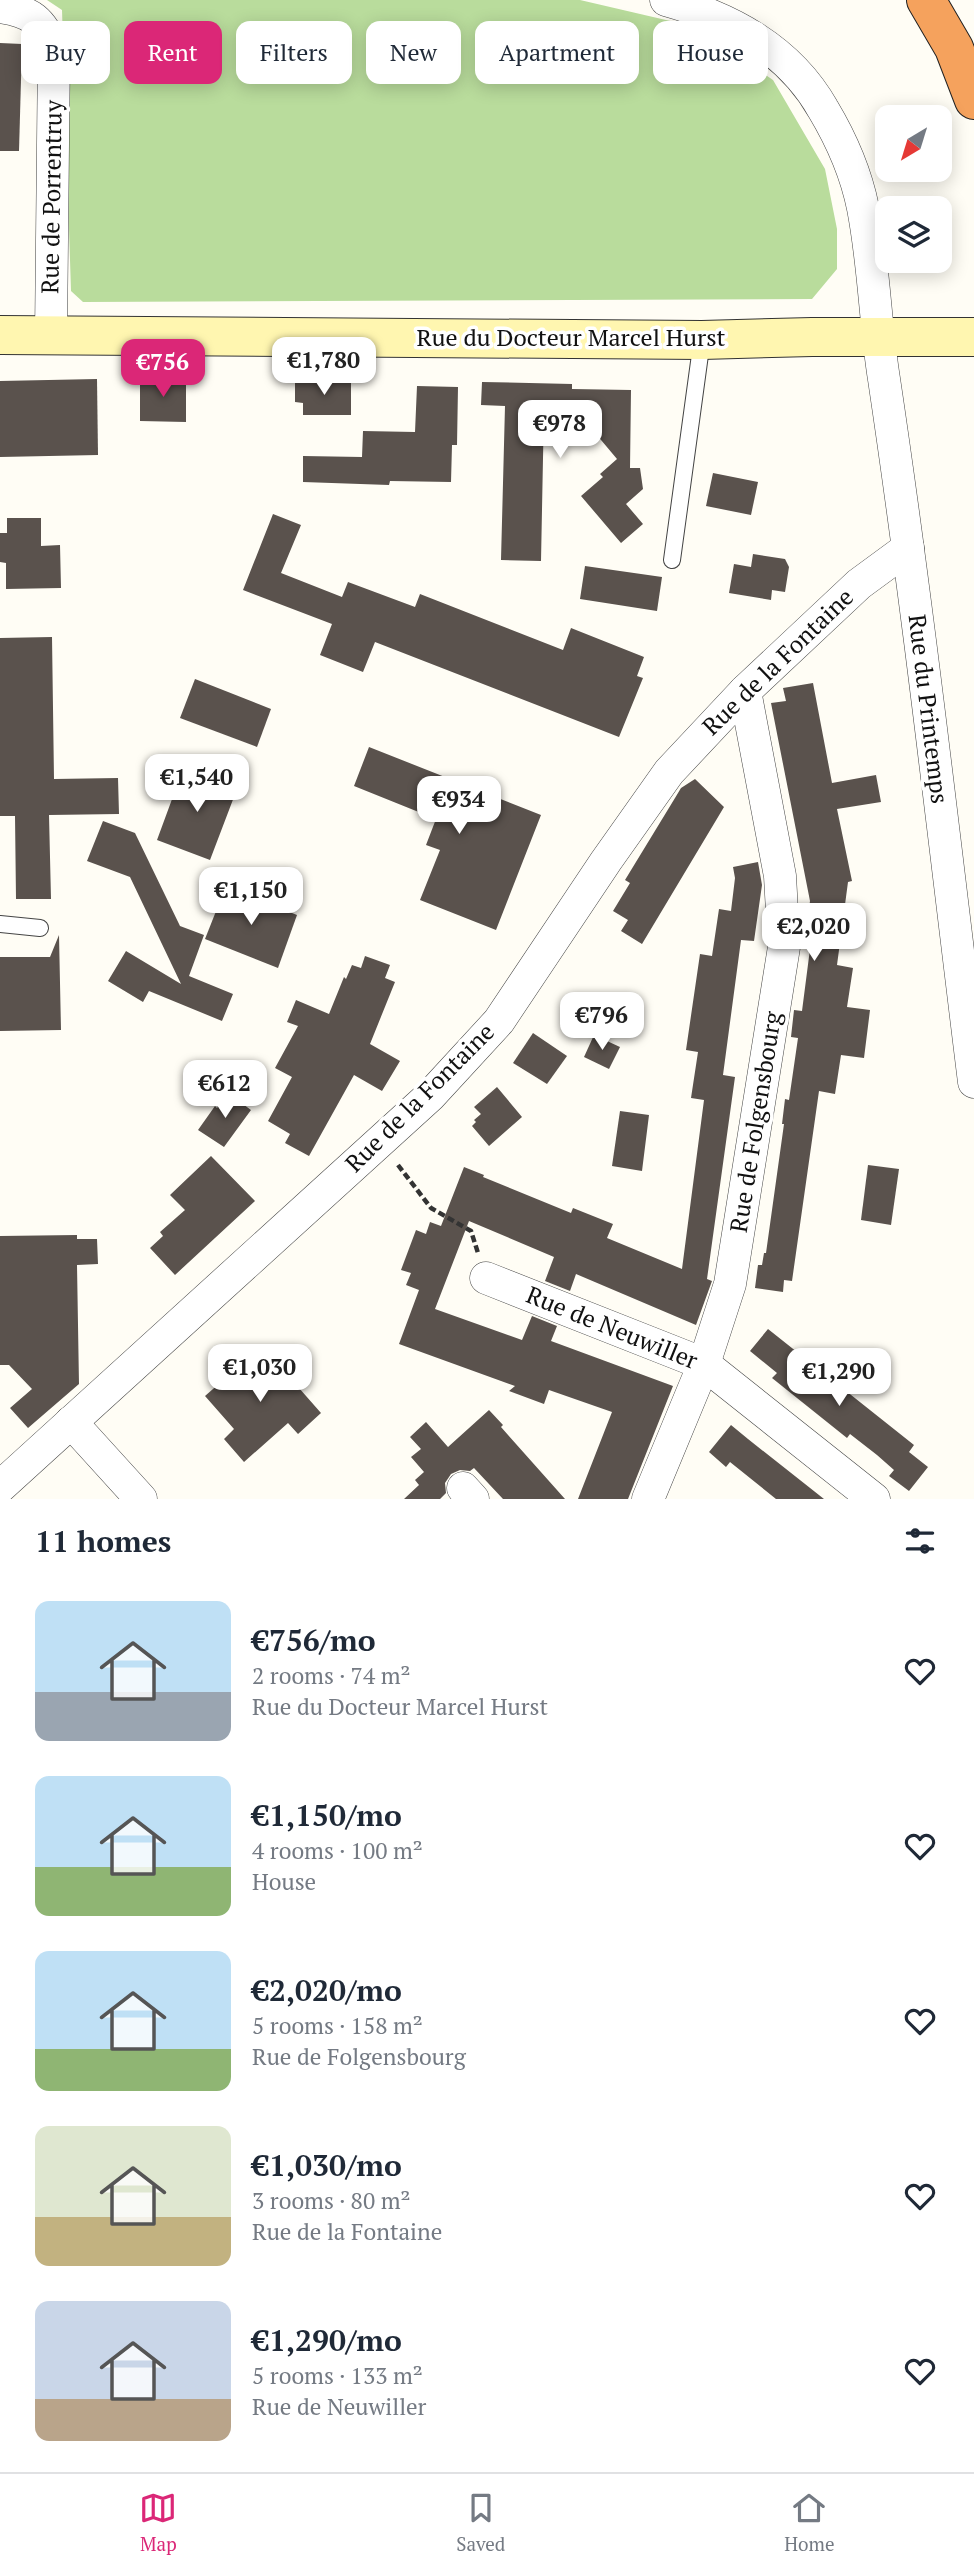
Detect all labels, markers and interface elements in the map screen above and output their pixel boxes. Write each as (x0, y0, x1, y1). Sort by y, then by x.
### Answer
chip: Buy (21, 21, 110, 84)
chip: Rent (124, 21, 222, 84)
chip: Filters (236, 21, 352, 84)
chip: New (366, 21, 461, 84)
chip: Apartment (475, 21, 639, 84)
chip: House (653, 21, 768, 84)
street label: Rue de Porrentruy (33, 99, 69, 294)
north arrow (875, 105, 952, 182)
map controls (875, 105, 952, 273)
button: layers (875, 196, 952, 273)
street label: Rue du Docteur Marcel Hurst (417, 321, 726, 353)
pin: €1,780 (267, 338, 381, 397)
pin: €756 (122, 340, 204, 399)
text: €1,780 (288, 344, 360, 375)
text: €756 (137, 346, 189, 377)
pin: €978 (519, 400, 601, 460)
text: €978 (534, 407, 586, 438)
street label: Rue de la Fontaine (695, 581, 860, 742)
street label: Rue du Printemps (902, 612, 956, 805)
pin: €1,540 (140, 754, 254, 814)
text: €1,540 (161, 761, 233, 792)
pin: €934 (418, 776, 500, 836)
text: €934 (433, 783, 485, 814)
pin: €1,150 (194, 867, 308, 927)
text: €1,150 (215, 874, 287, 905)
pin: €2,020 (757, 904, 871, 963)
text: €2,020 (778, 910, 850, 941)
pin: €796 (561, 992, 643, 1052)
text: €796 (576, 999, 628, 1030)
street label: Rue de Folgensbourg (722, 1009, 788, 1235)
street label: Rue de la Fontaine (338, 1016, 501, 1179)
pin: €612 (184, 1060, 266, 1120)
text: €612 (199, 1067, 251, 1098)
street label: Rue de Neuwiller (522, 1278, 703, 1376)
pin: €1,030 (203, 1344, 317, 1404)
pin: €1,290 (782, 1348, 896, 1408)
text: €1,030 (224, 1351, 296, 1382)
text: €1,290 (803, 1355, 875, 1386)
text: 11 homes (35, 1521, 171, 1561)
icon: filters (901, 1522, 939, 1560)
text: €756/mo (252, 1620, 376, 1660)
icon: home (91, 1629, 175, 1713)
icon: heart (901, 1652, 939, 1690)
text: 2 rooms · 74 m² (252, 1660, 411, 1691)
text: Rue du Docteur Marcel Hurst (252, 1691, 548, 1722)
text: €1,150/mo (252, 1795, 402, 1835)
icon: home (91, 1804, 175, 1888)
icon: heart (901, 1827, 939, 1865)
text: 4 rooms · 100 m² (252, 1835, 423, 1866)
text: House (252, 1866, 316, 1897)
text: €2,020/mo (252, 1970, 402, 2010)
icon: home (91, 1979, 175, 2063)
icon: heart (901, 2002, 939, 2040)
text: 5 rooms · 158 m² (252, 2010, 423, 2041)
text: Rue de Folgensbourg (252, 2041, 466, 2072)
text: €1,030/mo (252, 2145, 402, 2185)
icon: home (91, 2154, 175, 2238)
icon: heart (901, 2177, 939, 2215)
text: 3 rooms · 80 m² (252, 2185, 411, 2216)
text: Rue de la Fontaine (252, 2216, 442, 2247)
text: €1,290/mo (252, 2320, 402, 2360)
icon: home (91, 2329, 175, 2413)
icon: heart (901, 2352, 939, 2390)
text: 5 rooms · 133 m² (252, 2360, 423, 2391)
text: Rue de Neuwiller (252, 2391, 426, 2422)
tab: Map (139, 2489, 177, 2556)
tab: Saved (456, 2489, 505, 2556)
tab: Home (784, 2489, 835, 2556)

